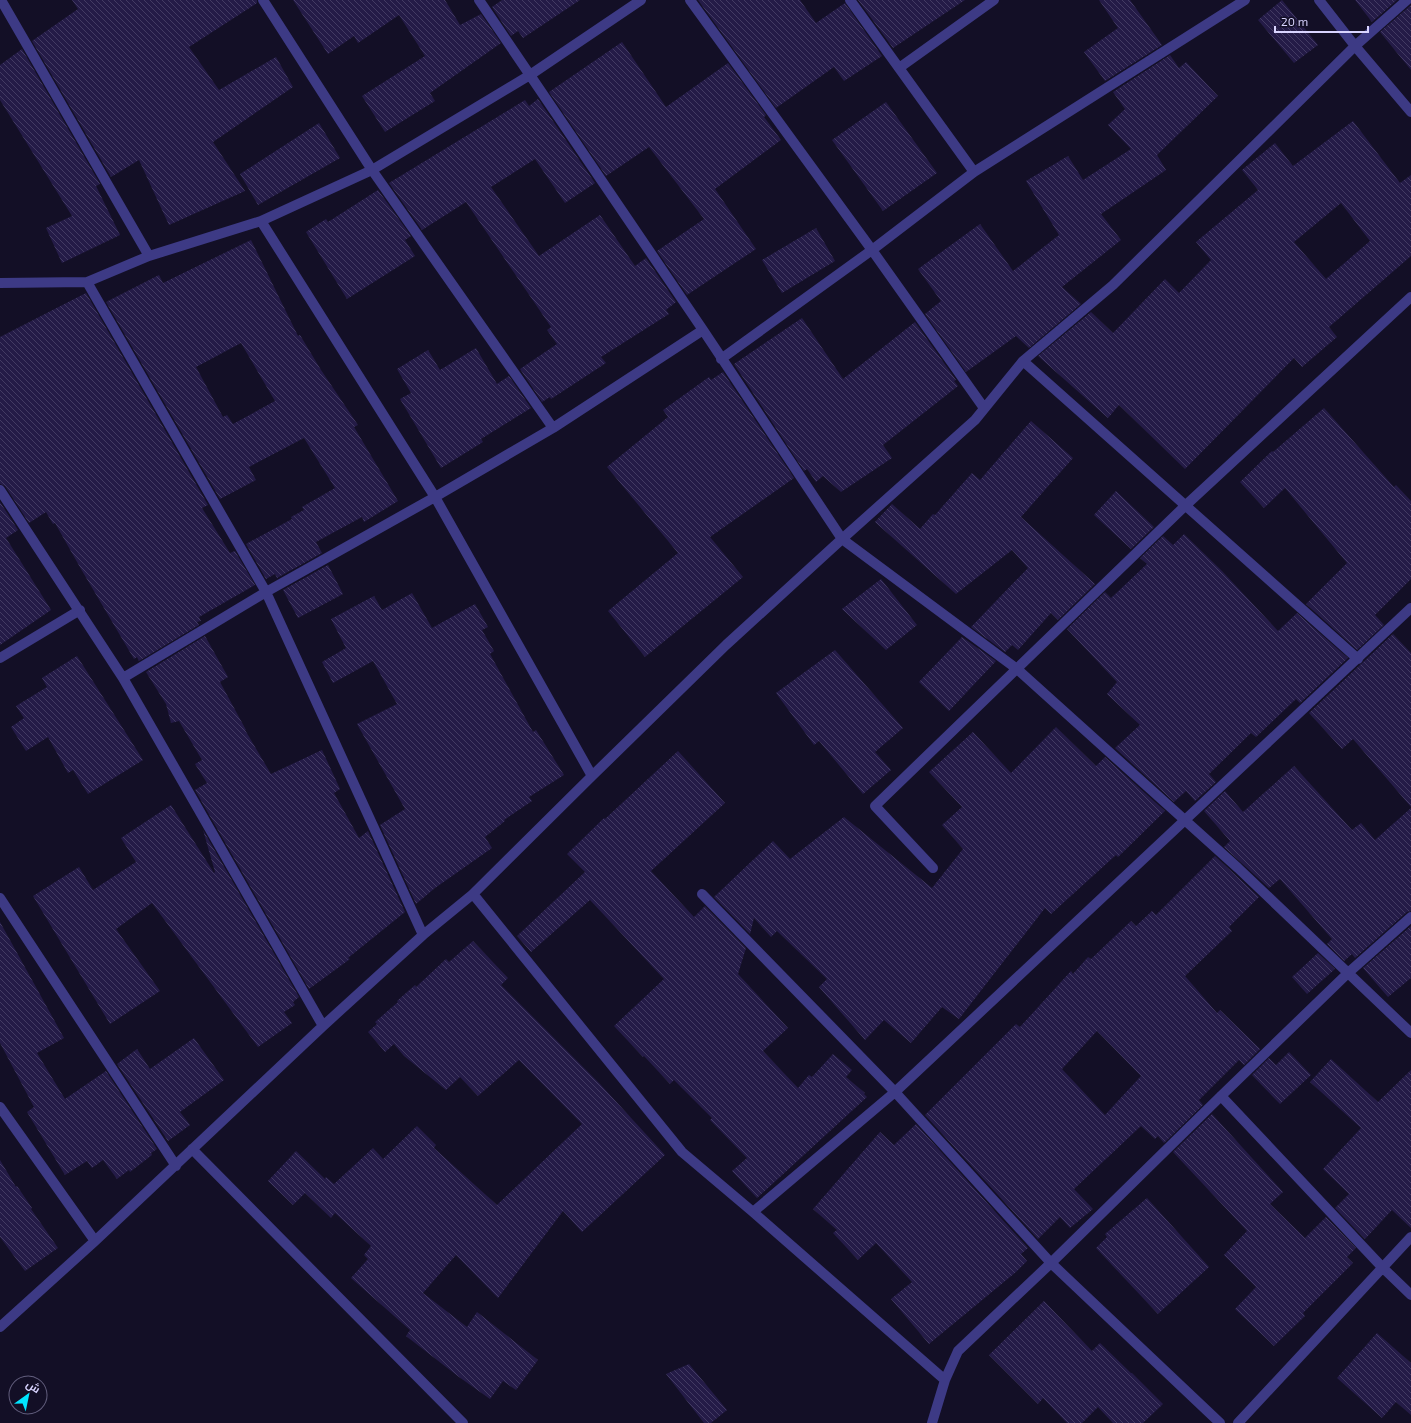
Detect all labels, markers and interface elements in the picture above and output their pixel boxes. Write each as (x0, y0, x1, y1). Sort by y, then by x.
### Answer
scale bar (1275, 8, 1368, 34)
text: 20 m (1281, 14, 1308, 28)
north arrow (8, 1375, 48, 1415)
text: ش (24, 1377, 43, 1396)

